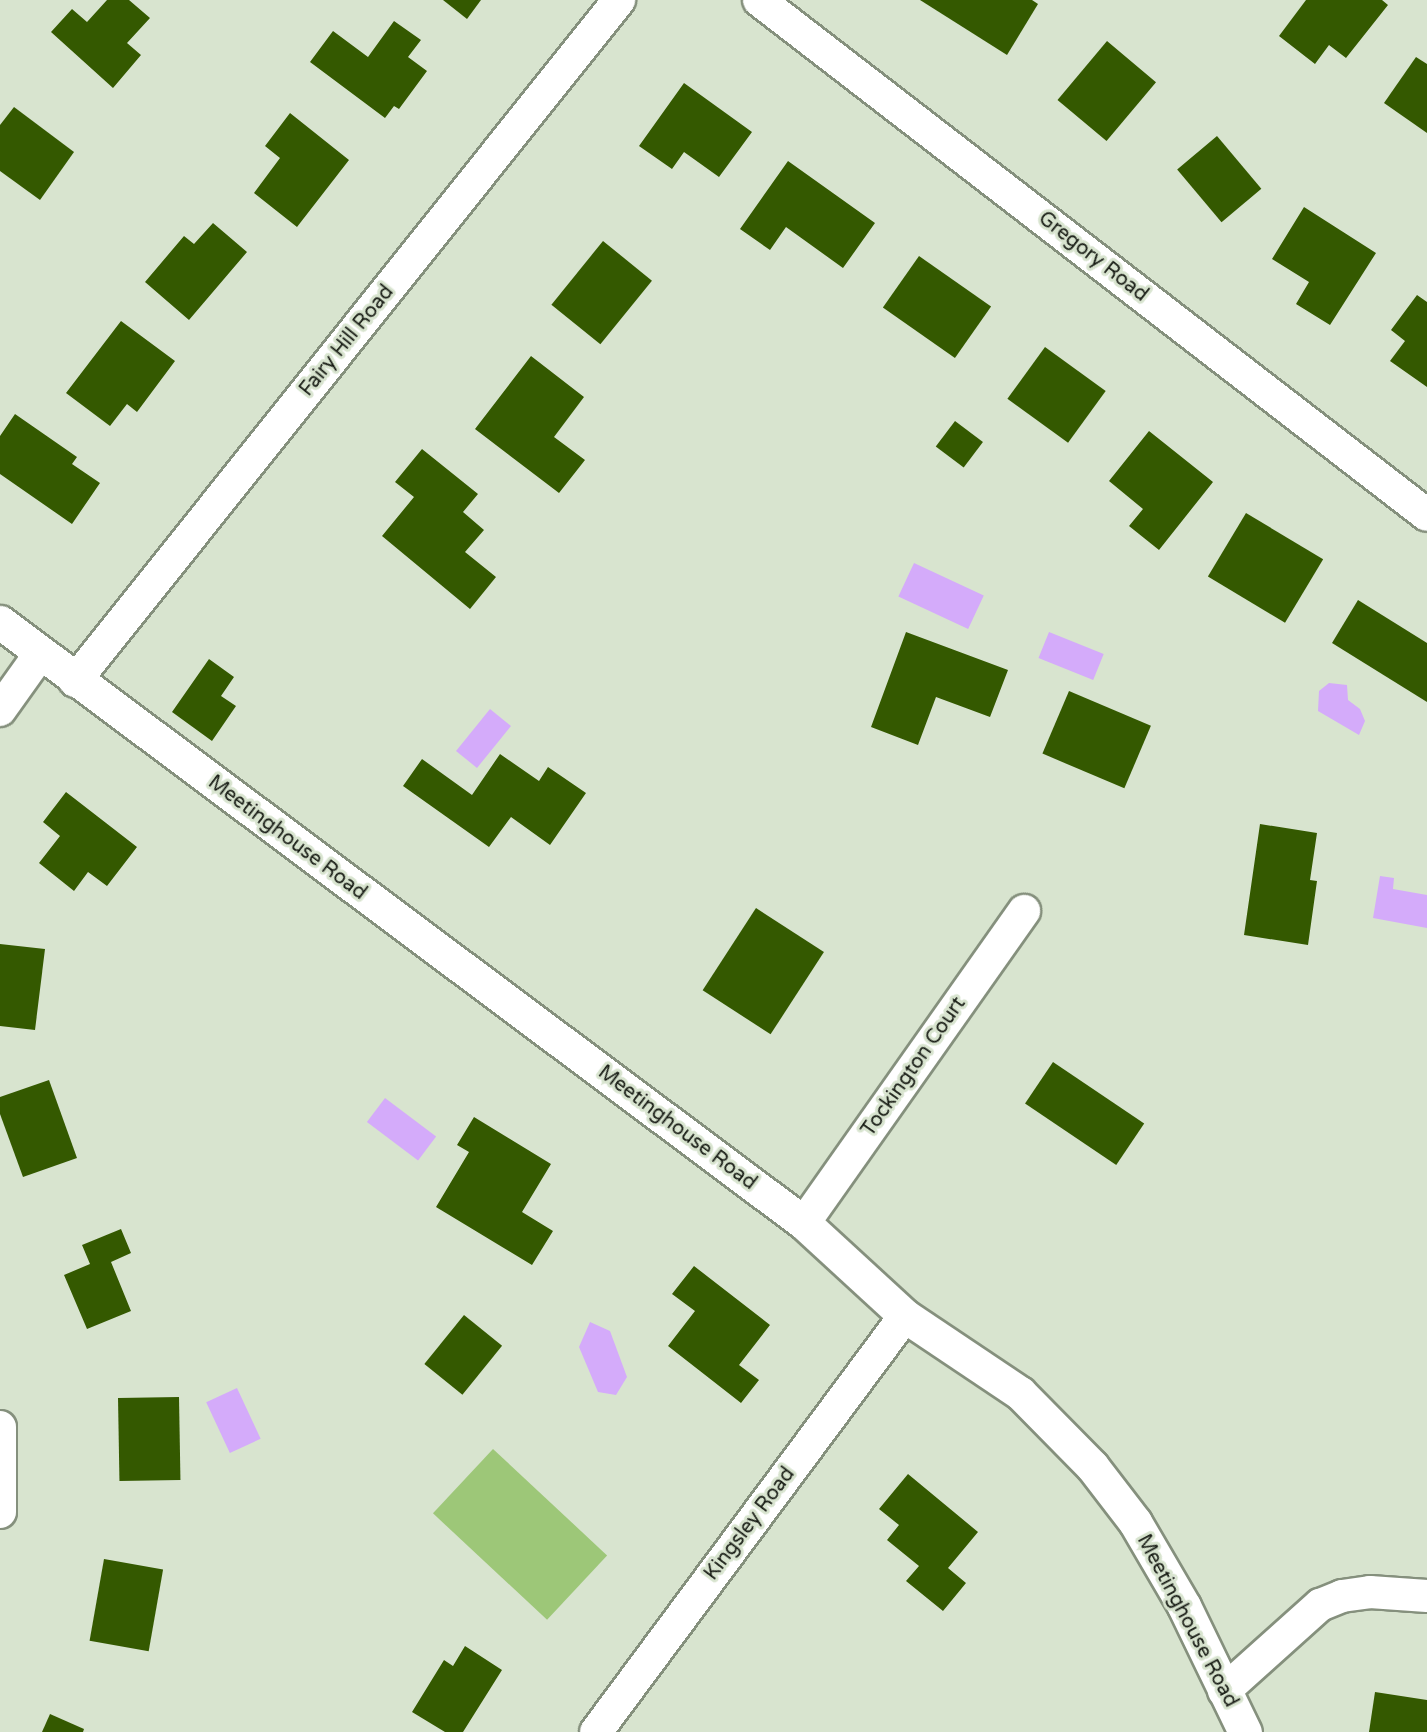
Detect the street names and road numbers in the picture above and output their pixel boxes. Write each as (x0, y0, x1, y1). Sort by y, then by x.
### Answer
street label: Gregory Road (1033, 207, 1153, 307)
street label: Fairy Hill Road (295, 281, 399, 401)
street label: Meetinghouse Road (203, 771, 371, 905)
street label: Tockington Court (857, 993, 971, 1141)
street label: Meetinghouse Road (593, 1061, 761, 1195)
street label: Kingsley Road (700, 1463, 800, 1585)
street label: Meetinghouse Road (1131, 1531, 1243, 1711)

